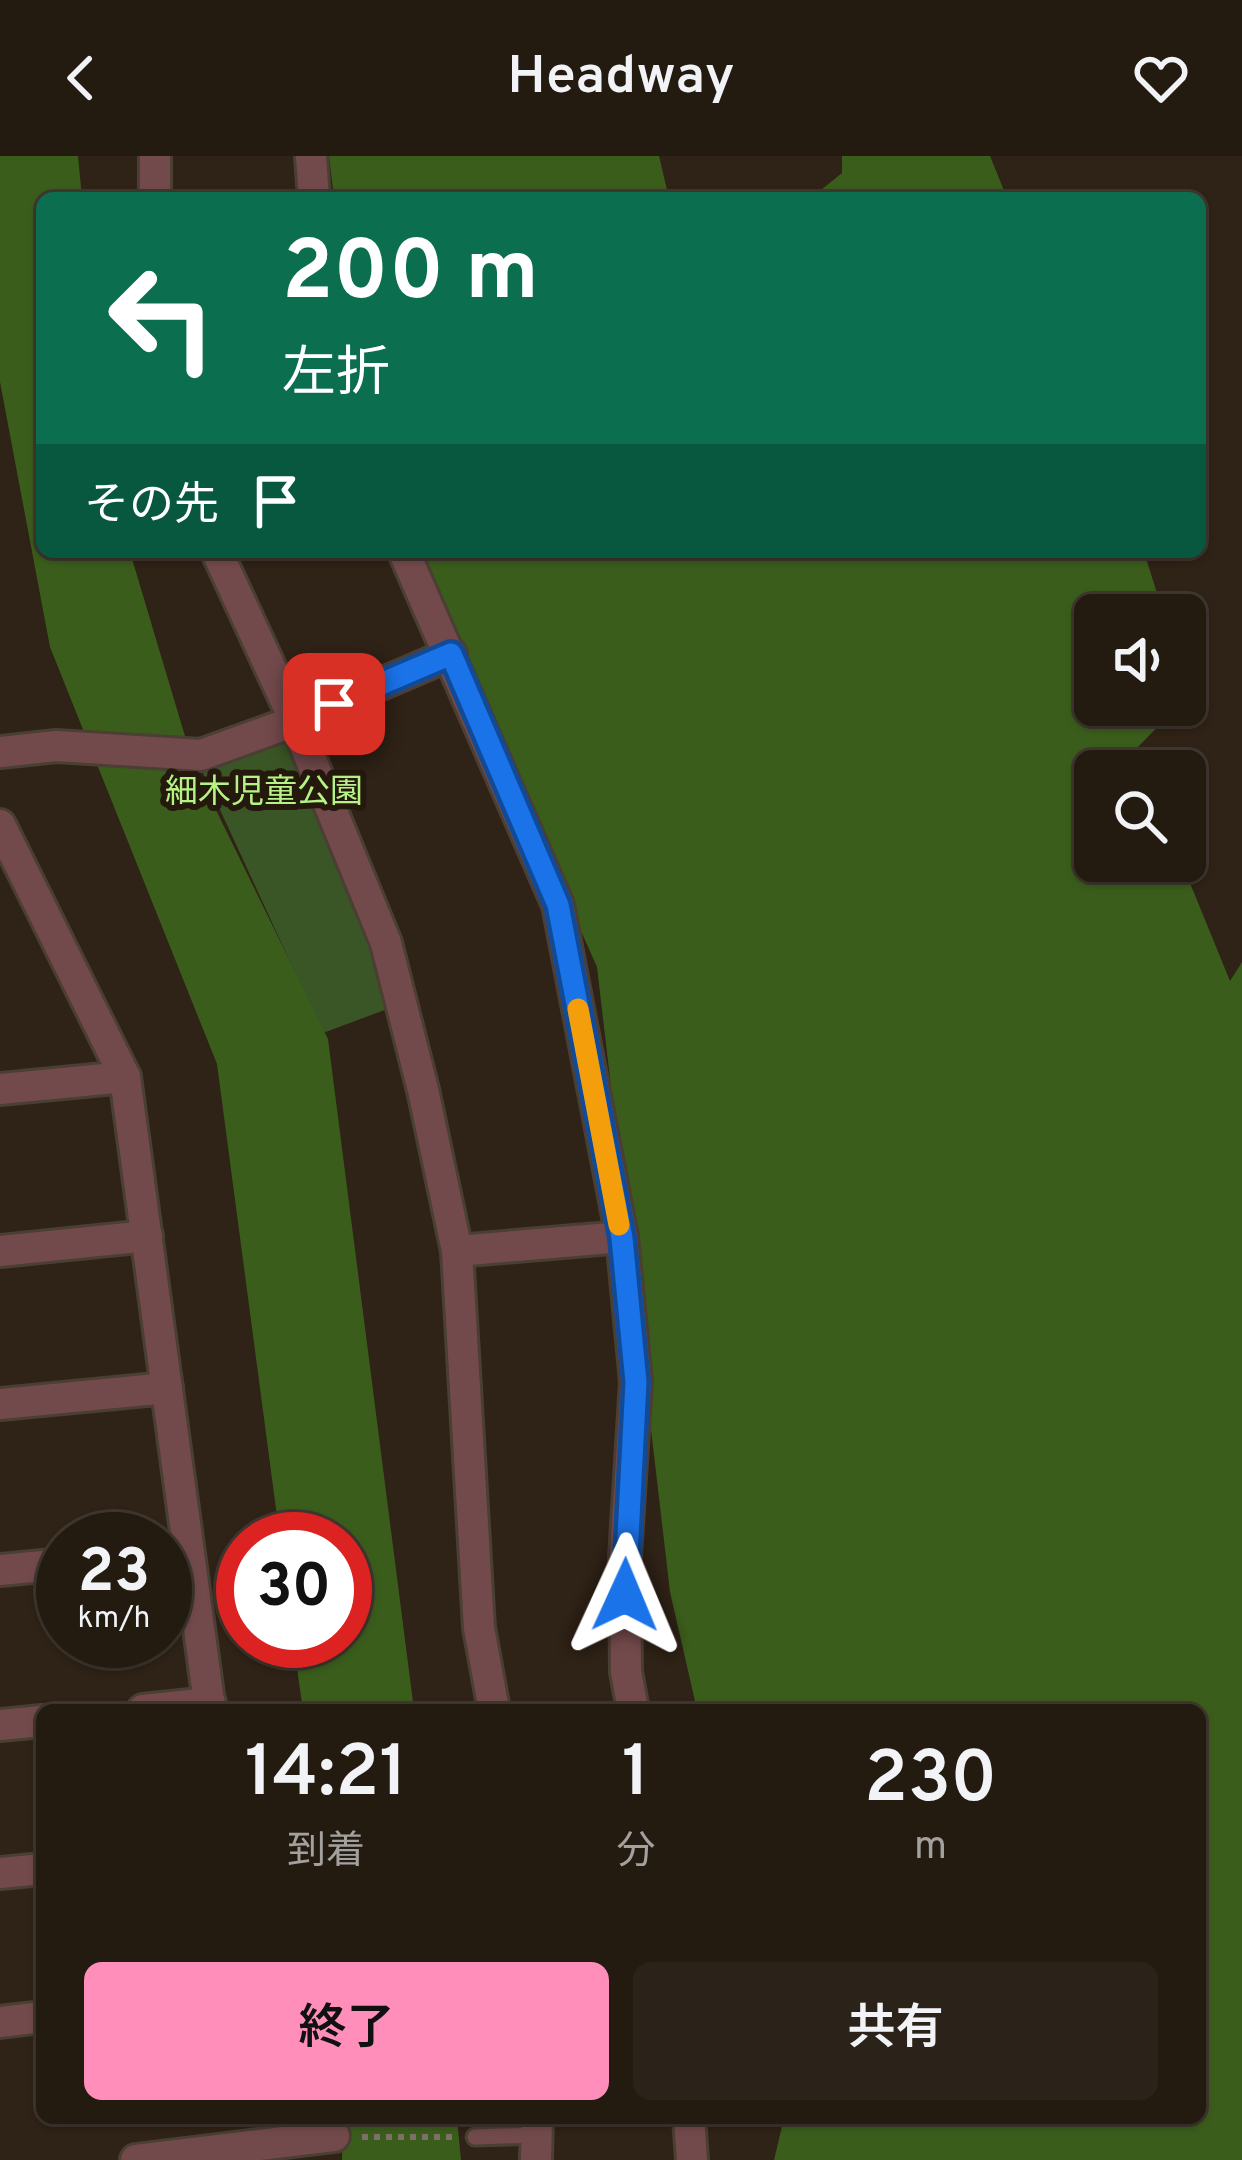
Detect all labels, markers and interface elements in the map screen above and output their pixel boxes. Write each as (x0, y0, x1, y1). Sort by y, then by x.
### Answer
text: Headway (507, 44, 735, 113)
icon: back (48, 45, 114, 111)
icon: heart (1128, 45, 1194, 111)
text: 200 m (282, 223, 539, 329)
icon: left (84, 240, 240, 396)
text: 左折 (282, 342, 390, 411)
icon: arrive (243, 468, 309, 534)
text: その先 (84, 479, 219, 536)
map controls (1074, 594, 1206, 882)
button: sound (1074, 594, 1206, 726)
pin (283, 653, 385, 755)
icon: arrive (301, 671, 367, 737)
button: search (1074, 750, 1206, 882)
park label: 細木児童公園 (165, 773, 363, 815)
speed limit sign: 30 (216, 1512, 372, 1668)
position arrow (562, 1532, 688, 1658)
text: 23 (78, 1537, 150, 1613)
text: km/h (78, 1601, 150, 1638)
text: 14:21 (245, 1730, 407, 1822)
text: 1 (622, 1730, 650, 1822)
text: 230 (864, 1736, 997, 1828)
text: m (914, 1824, 947, 1873)
text: 到着 (287, 1829, 365, 1878)
text: 分 (616, 1829, 655, 1878)
button: 終了 (84, 1962, 609, 2100)
button: 共有 (633, 1962, 1158, 2100)

